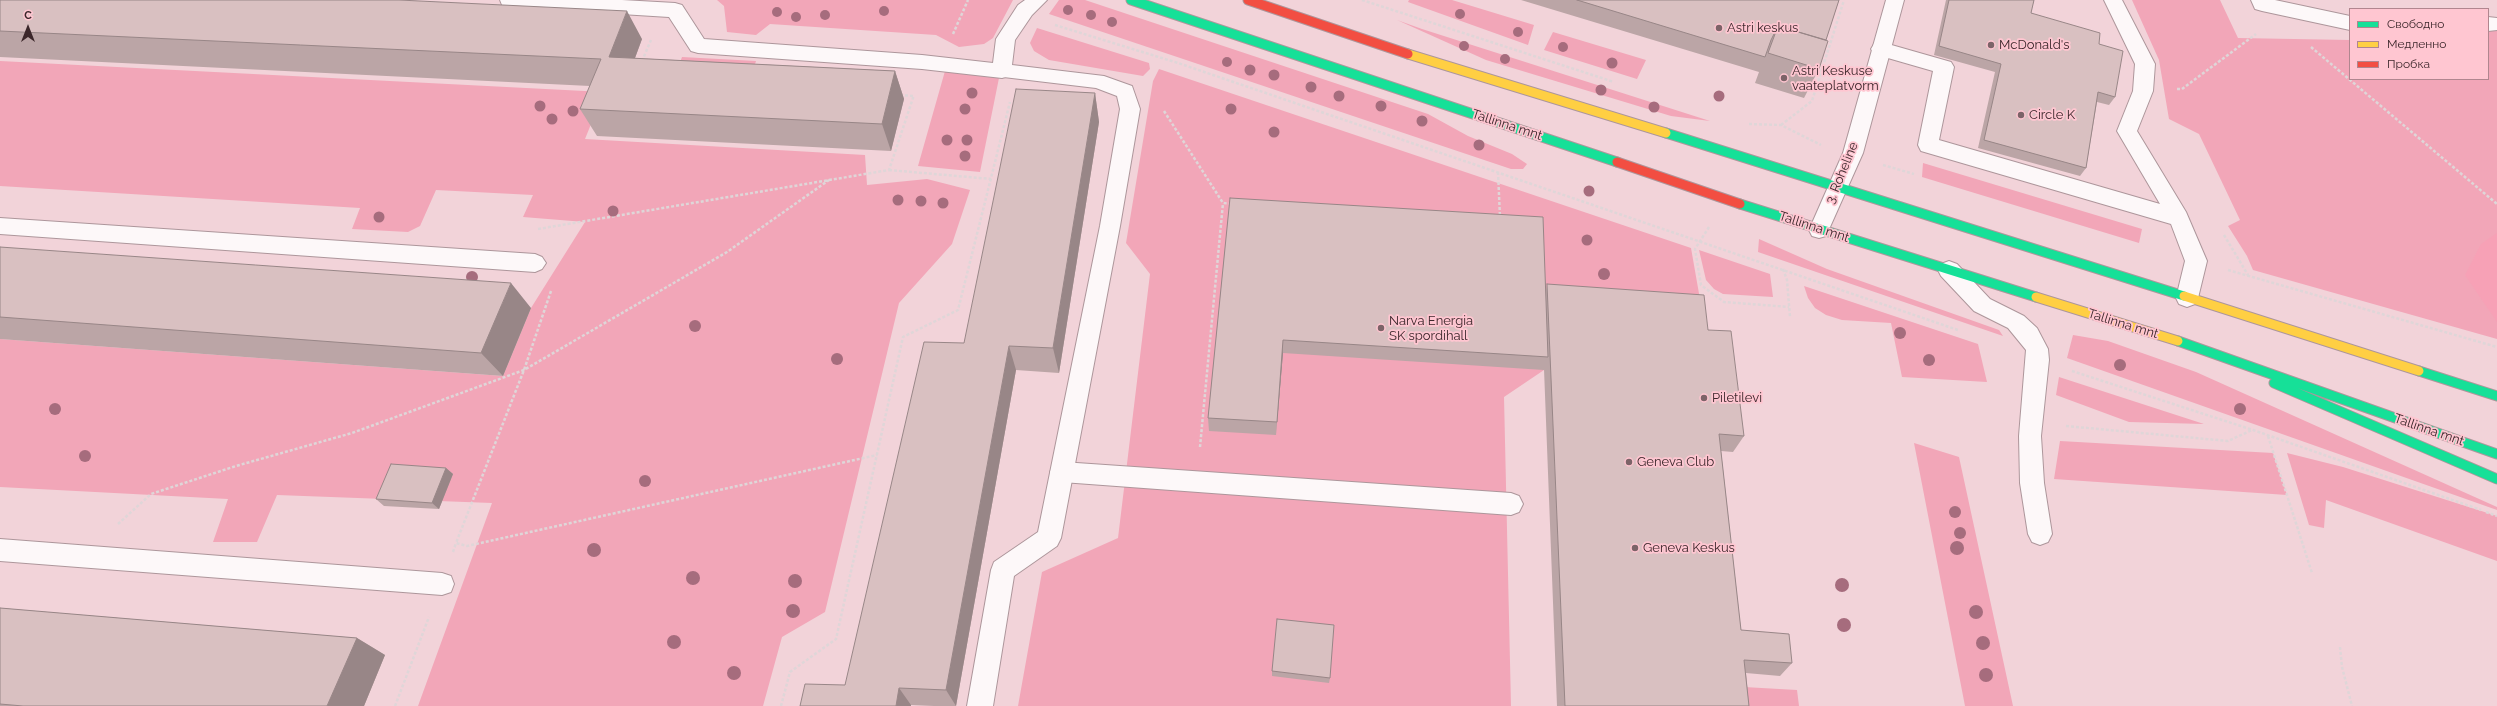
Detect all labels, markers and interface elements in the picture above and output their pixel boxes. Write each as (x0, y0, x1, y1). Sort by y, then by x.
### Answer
north arrow (8, 8, 48, 48)
legend (2349, 8, 2489, 80)
text: С (24, 9, 32, 22)
text: Свободно (2387, 17, 2444, 31)
place label: Astri keskus (1727, 20, 1798, 36)
marker: Astri keskus (1714, 23, 1724, 33)
place label: McDonald's (1999, 37, 2069, 53)
text: Медленно (2387, 37, 2446, 51)
marker: McDonald's (1986, 40, 1996, 50)
text: Пробка (2387, 57, 2430, 71)
place label: Astri Keskuse vaateplatvorm (1792, 63, 1879, 94)
marker: Astri Keskuse vaateplatvorm (1779, 73, 1789, 83)
street label: Tallinna mnt (1470, 106, 1544, 144)
place label: Circle K (2029, 107, 2075, 123)
marker: Circle K (2016, 110, 2026, 120)
street label: 3. Roheline (1822, 140, 1862, 206)
street label: Tallinna mnt (1777, 208, 1851, 246)
street label: Tallinna mnt (2086, 306, 2160, 342)
place label: Narva Energia SK spordihall (1389, 313, 1473, 344)
marker: Narva Energia SK spordihall (1376, 323, 1386, 333)
place label: Piletilevi (1712, 390, 1762, 406)
marker: Piletilevi (1699, 393, 1709, 403)
street label: Tallinna mnt (2392, 411, 2466, 449)
place label: Geneva Club (1637, 454, 1714, 470)
marker: Geneva Club (1624, 457, 1634, 467)
place label: Geneva Keskus (1643, 540, 1735, 556)
marker: Geneva Keskus (1630, 543, 1640, 553)

